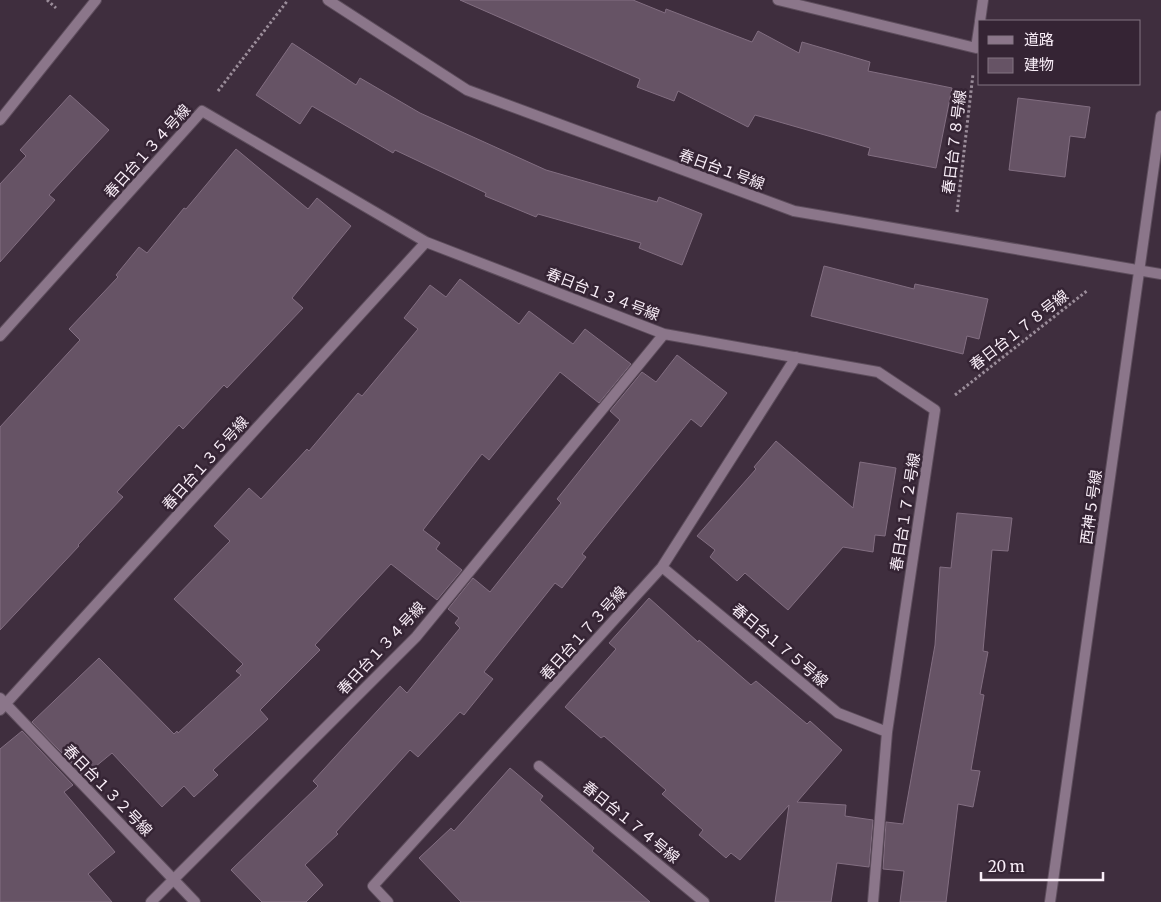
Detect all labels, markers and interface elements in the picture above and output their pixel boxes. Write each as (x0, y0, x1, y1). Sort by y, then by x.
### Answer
legend (978, 20, 1141, 85)
text: 道路 (1024, 30, 1054, 49)
text: 建物 (1024, 55, 1054, 74)
street label: 春日台７８号線 (938, 89, 970, 195)
street label: 春日台１３４号線 (100, 100, 194, 202)
street label: 春日台１号線 (676, 145, 768, 193)
street label: 春日台１３４号線 (544, 264, 662, 324)
street label: 春日台１７８号線 (966, 286, 1072, 374)
street label: 春日台１３５号線 (158, 412, 252, 514)
street label: 春日台１７２号線 (886, 451, 924, 573)
street label: 西神５号線 (1076, 469, 1106, 545)
street label: 春日台１７３号線 (536, 582, 630, 684)
street label: 春日台１３４号線 (333, 598, 429, 698)
street label: 春日台１７５号線 (728, 599, 832, 691)
street label: 春日台１３２号線 (59, 740, 157, 840)
street label: 春日台１７４号線 (578, 777, 684, 867)
scale bar (981, 850, 1104, 882)
text: 20 m (988, 857, 1025, 876)

